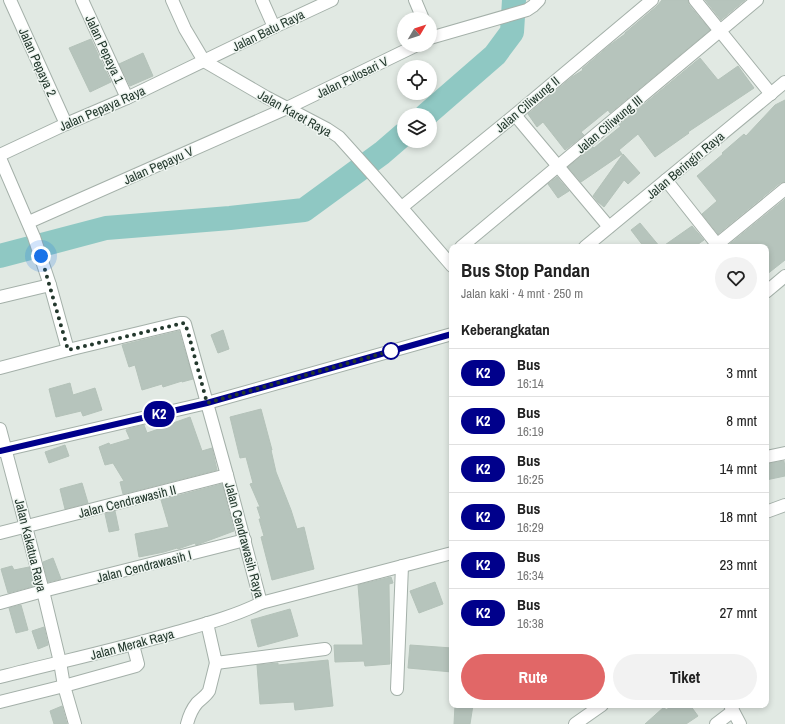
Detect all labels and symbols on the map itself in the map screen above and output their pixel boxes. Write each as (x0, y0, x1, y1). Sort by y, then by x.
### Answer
street label: Jalan Batu Raya (229, 6, 307, 55)
street label: Jalan Pepaya 1 (81, 12, 128, 86)
north arrow (397, 12, 437, 52)
street label: Jalan Pepaya 2 (15, 25, 60, 99)
street label: Jalan Pulosari V (314, 53, 391, 102)
street label: Jalan Ciliwung II (492, 73, 563, 136)
street label: Jalan Pepaya Raya (57, 82, 148, 135)
street label: Jalan Karet Raya (255, 86, 335, 141)
street label: Jalan Ciliwung III (573, 92, 646, 157)
street label: Jalan Beringin Raya (643, 128, 728, 203)
street label: Jalan Pepayu V (121, 143, 196, 188)
your location (31, 246, 51, 266)
unlabelled marker (382, 342, 400, 360)
line badge: K2 (141, 401, 177, 427)
street label: Jalan Cendrawasih Raya (221, 480, 268, 600)
street label: Jalan Cendrawasih II (76, 481, 178, 522)
street label: Jalan Kakatua Raya (11, 497, 50, 594)
street label: Jalan Cendrawasih I (95, 546, 193, 586)
street label: Jalan Merak Raya (88, 625, 176, 664)

